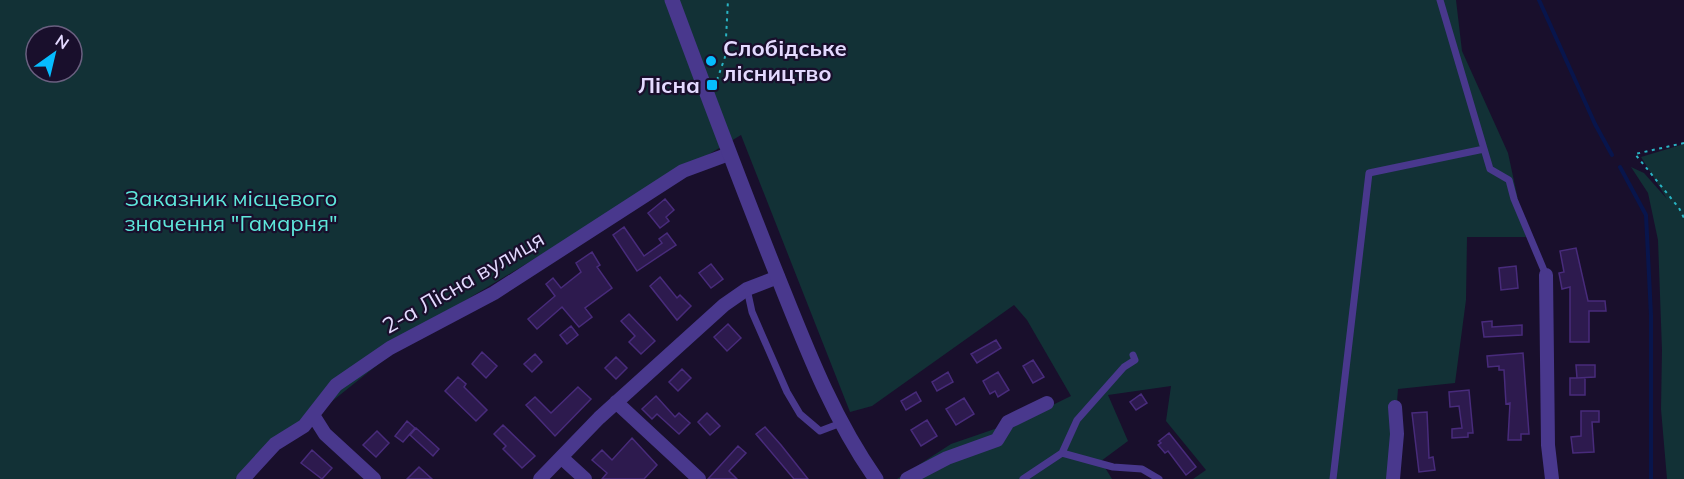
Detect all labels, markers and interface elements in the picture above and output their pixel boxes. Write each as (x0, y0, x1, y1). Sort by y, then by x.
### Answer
north arrow (24, 24, 84, 84)
text: N (52, 30, 73, 53)
place label: Слобідське лісництво (723, 34, 847, 87)
marker: Слобідське лісництво (704, 54, 718, 68)
place label: Лісна (638, 71, 700, 99)
marker: Лісна (705, 78, 719, 92)
park label: Заказник місцевого значення "Гамарня" (124, 184, 338, 237)
street label: 2-а Лісна вулиця (377, 224, 549, 340)

